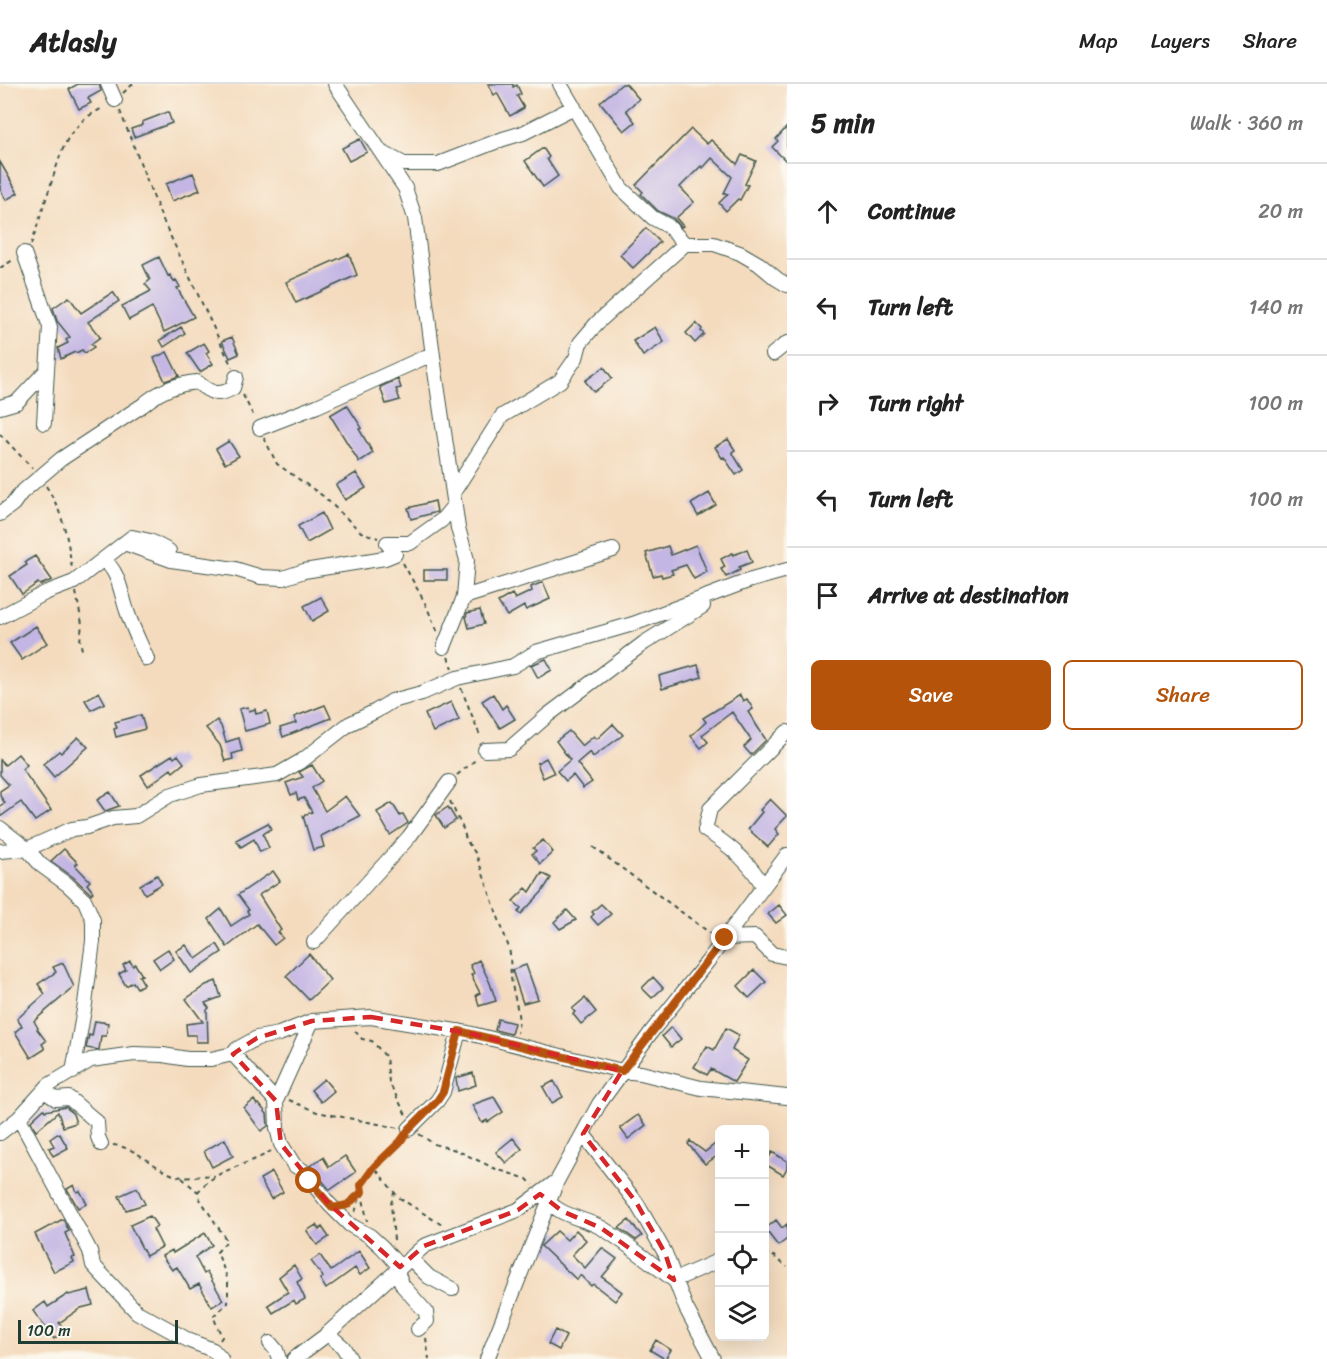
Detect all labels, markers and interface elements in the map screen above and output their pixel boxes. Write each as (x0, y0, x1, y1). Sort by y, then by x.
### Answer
text: Atlasly (30, 17, 117, 66)
text: Map (1079, 22, 1118, 60)
text: Layers (1151, 22, 1210, 60)
text: Share (1243, 22, 1297, 60)
text: 5 min (811, 100, 875, 146)
text: Walk · 360 m (1190, 106, 1303, 141)
text: Continue (868, 192, 956, 231)
text: 20 m (1258, 194, 1303, 229)
icon: ahead (811, 195, 844, 228)
text: Turn left (868, 288, 953, 327)
text: 140 m (1249, 290, 1303, 325)
icon: left (811, 291, 844, 324)
text: Turn right (868, 384, 963, 423)
text: 100 m (1249, 386, 1303, 421)
icon: right (811, 387, 844, 420)
text: Turn left (868, 480, 953, 519)
text: 100 m (1249, 482, 1303, 517)
icon: left (811, 483, 844, 516)
text: Arrive at destination (868, 576, 1069, 615)
icon: arrive (811, 579, 844, 612)
button: Save (811, 660, 1051, 730)
button: Share (1063, 660, 1303, 730)
route end (711, 924, 737, 950)
map controls (715, 1125, 769, 1341)
button: + (715, 1125, 769, 1179)
route start (295, 1167, 321, 1193)
button: − (715, 1179, 769, 1233)
button: locate (715, 1233, 769, 1287)
button: layers (715, 1287, 769, 1341)
text: 100 m (27, 1316, 71, 1345)
scale bar (18, 1317, 178, 1344)

